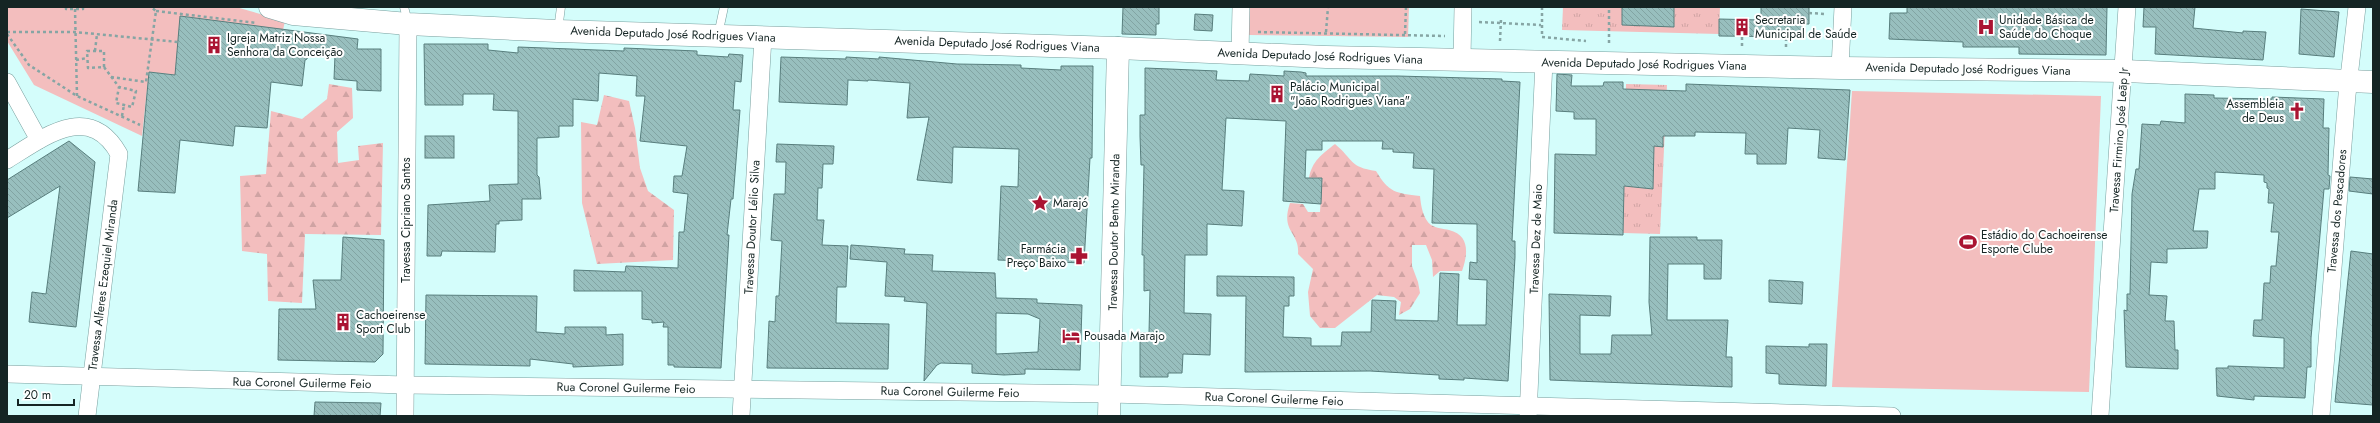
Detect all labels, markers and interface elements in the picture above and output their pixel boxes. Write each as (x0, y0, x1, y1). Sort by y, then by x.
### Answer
place label: Secretaria Municipal de Saúde (1755, 11, 1857, 43)
place label: Unidade Básica de Saúde do Choque (1999, 11, 2094, 43)
building icon: Secretaria Municipal de Saúde (1732, 17, 1752, 37)
hospital icon: Unidade Básica de Saúde do Choque (1976, 17, 1996, 37)
street label: Avenida Deputado José Rodrigues Viana (570, 21, 776, 47)
place label: Igreja Matriz Nossa Senhora da Conceição (227, 29, 343, 61)
street label: Avenida Deputado José Rodrigues Viana (894, 31, 1100, 57)
building icon: Igreja Matriz Nossa Senhora da Conceição (204, 35, 224, 55)
street label: Avenida Deputado José Rodrigues Viana (1217, 43, 1423, 69)
street label: Avenida Deputado José Rodrigues Viana (1541, 53, 1747, 75)
street label: Avenida Deputado José Rodrigues Viana (1865, 58, 2071, 80)
street label: Travessa Firmino José Leãp Jr (2105, 66, 2133, 213)
place label: Palácio Municipal "João Rodrigues Viana" (1290, 78, 1410, 110)
building icon: Palácio Municipal "João Rodrigues Viana" (1267, 84, 1287, 104)
place label: Assembleia de Deus (2226, 95, 2284, 127)
church icon: Assembleia de Deus (2287, 101, 2307, 121)
street label: Travessa dos Pescadores (2323, 148, 2351, 273)
street label: Travessa Doutor Bento Miranda (1104, 153, 1124, 311)
street label: Travessa Cipriano Santos (397, 157, 415, 283)
street label: Travessa Doutor Lélio Silva (740, 159, 765, 294)
street label: Travessa Dez de Maio (1525, 183, 1547, 294)
place icon: Marajó (1030, 193, 1050, 213)
place label: Marajó (1053, 194, 1088, 212)
street label: Travessa Alferes Ezequiel Miranda (84, 198, 122, 372)
place label: Estádio do Cachoeirense Esporte Clube (1981, 226, 2108, 258)
sports icon: Estádio do Cachoeirense Esporte Clube (1958, 232, 1978, 252)
place label: Farmácia Preço Baixo (1007, 240, 1066, 272)
pharmacy icon: Farmácia Preço Baixo (1069, 246, 1089, 266)
place label: Cachoeirense Sport Club (356, 306, 425, 338)
building icon: Cachoeirense Sport Club (333, 312, 353, 332)
hotel icon: Pousada Marajo (1061, 326, 1081, 346)
place label: Pousada Marajo (1084, 327, 1165, 345)
street label: Rua Coronel Guilerme Feio (232, 373, 372, 393)
street label: Rua Coronel Guilerme Feio (556, 378, 696, 398)
scale bar (18, 381, 74, 407)
street label: Rua Coronel Guilerme Feio (880, 382, 1020, 402)
text: 20 m (24, 386, 51, 404)
street label: Rua Coronel Guilerme Feio (1204, 388, 1344, 410)

